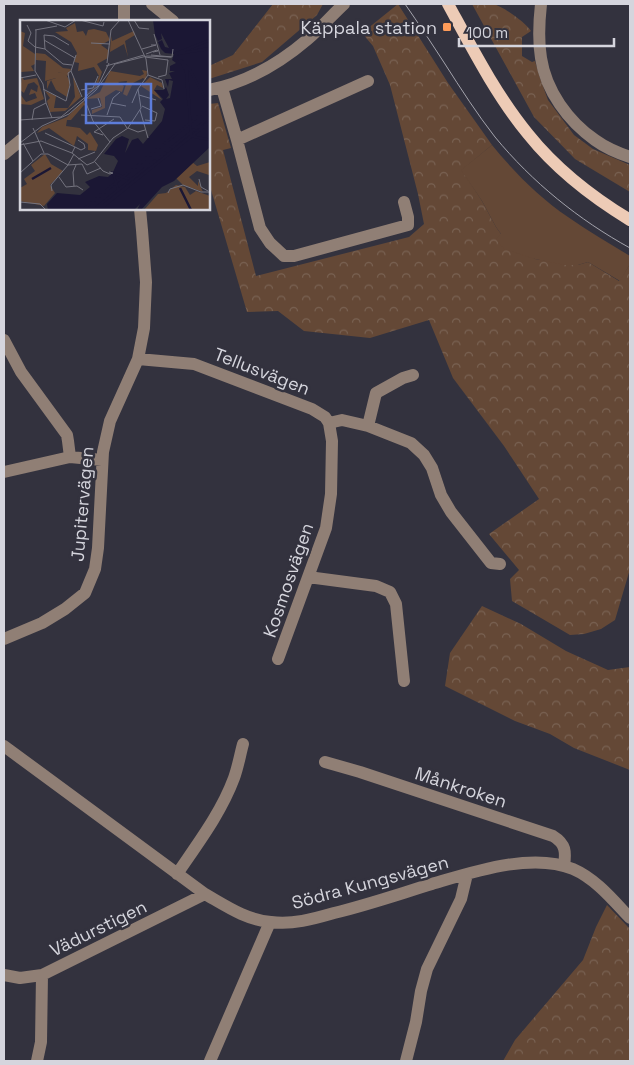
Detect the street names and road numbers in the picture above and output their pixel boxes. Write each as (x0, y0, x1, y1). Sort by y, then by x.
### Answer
street label: Tellusvägen (211, 342, 313, 400)
street label: Jupitervägen (66, 445, 98, 563)
street label: Kosmosvägen (258, 520, 318, 640)
street label: Månkroken (412, 761, 510, 813)
street label: Södra Kungsvägen (289, 850, 451, 914)
street label: Vädurstigen (46, 895, 150, 961)

